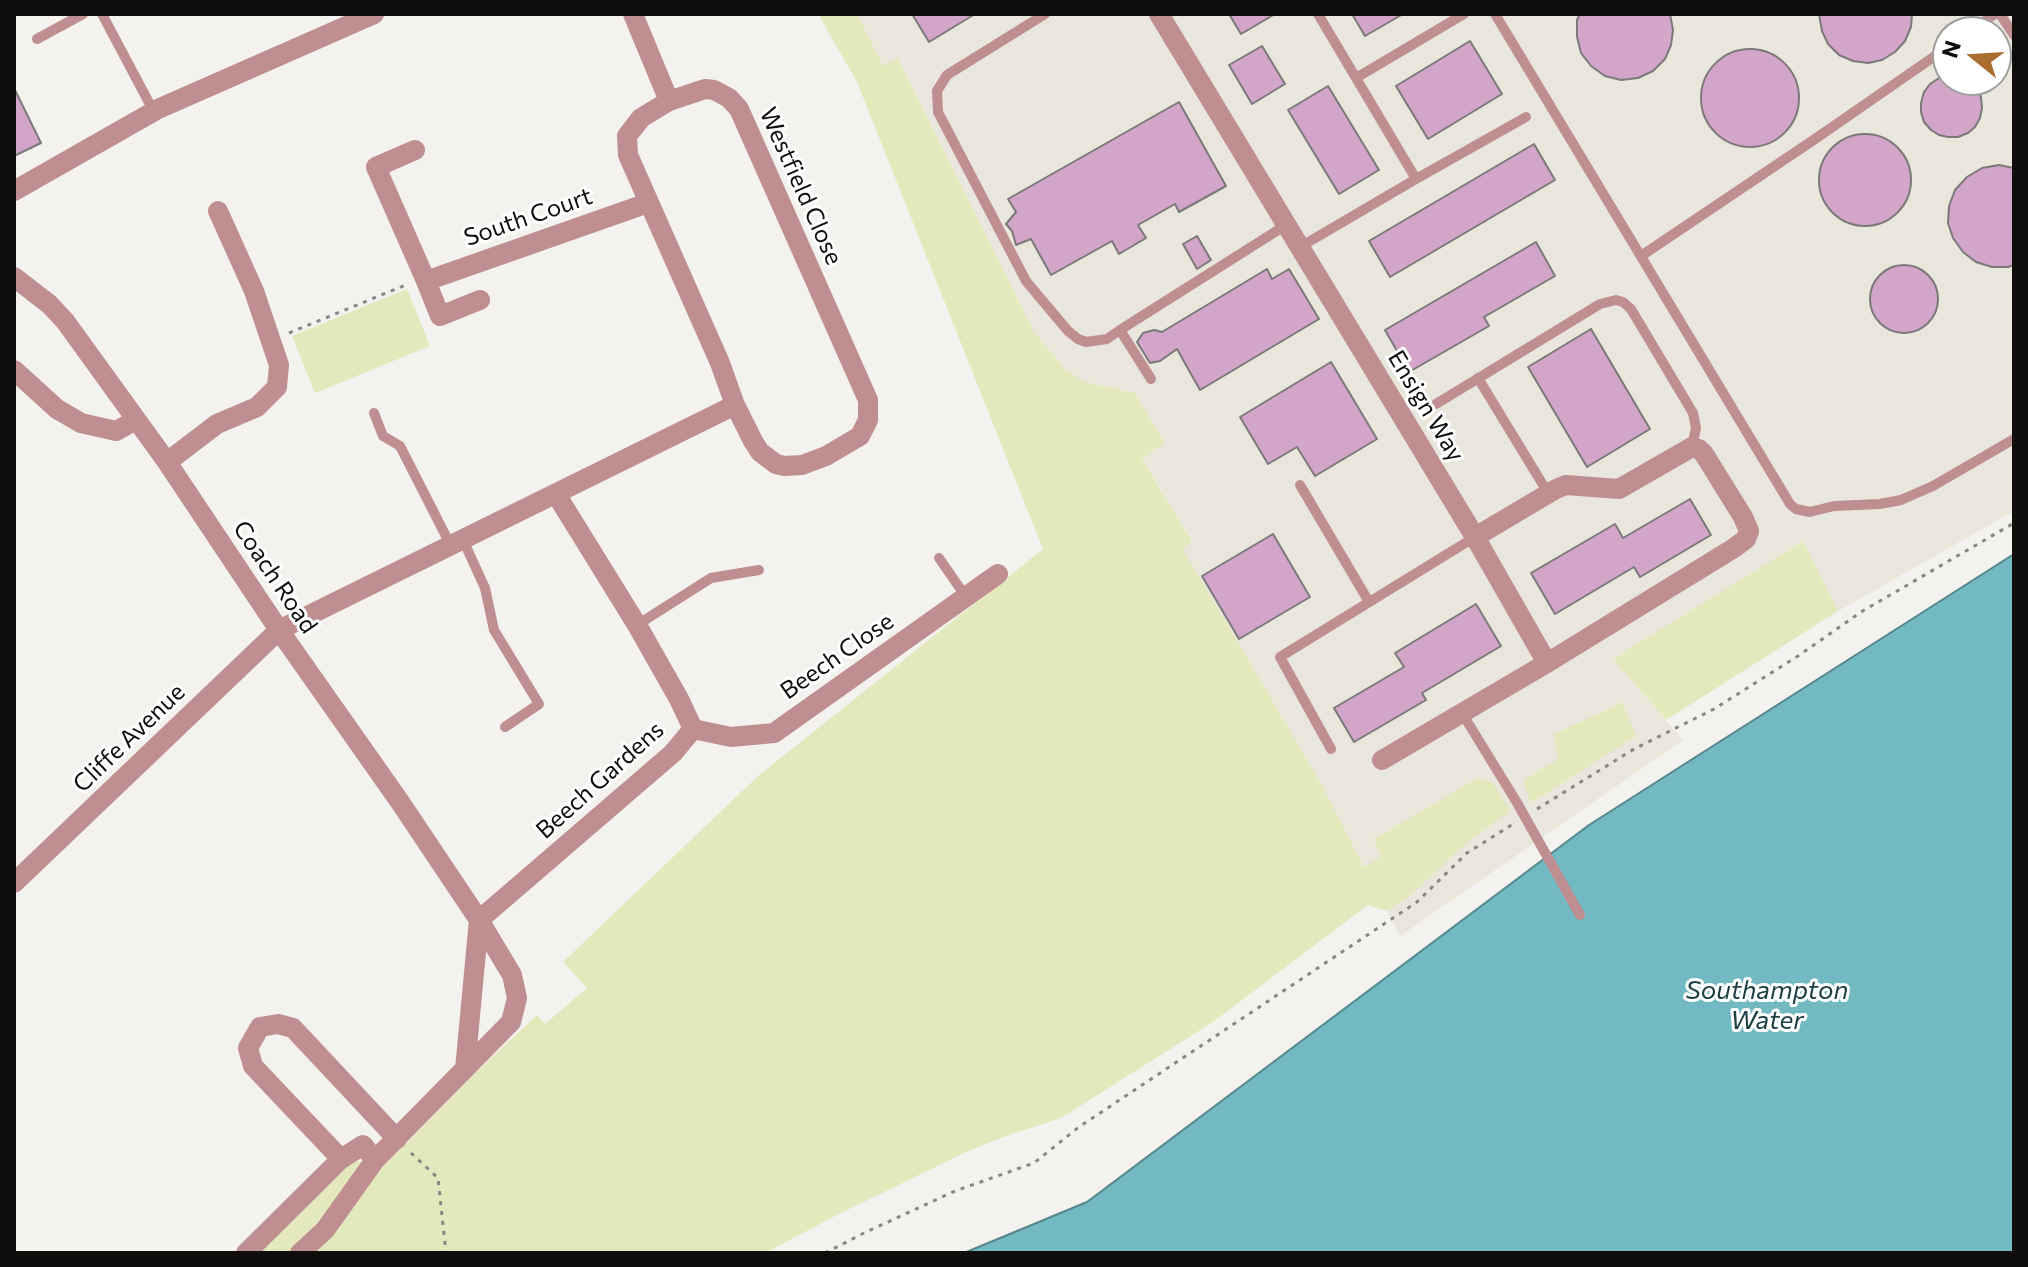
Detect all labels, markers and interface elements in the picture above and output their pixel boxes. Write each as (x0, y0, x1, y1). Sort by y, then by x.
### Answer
north arrow (1932, 16, 2012, 96)
text: N (1935, 37, 1966, 61)
street label: Westfield Close (753, 103, 849, 269)
street label: South Court (460, 182, 596, 252)
street label: Ensign Way (1382, 345, 1470, 467)
street label: Coach Road (227, 515, 323, 639)
street label: Beech Close (775, 607, 899, 705)
street label: Cliffe Avenue (67, 678, 191, 798)
street label: Beech Gardens (530, 715, 670, 845)
water label: Southampton Water (1686, 974, 1848, 1036)

